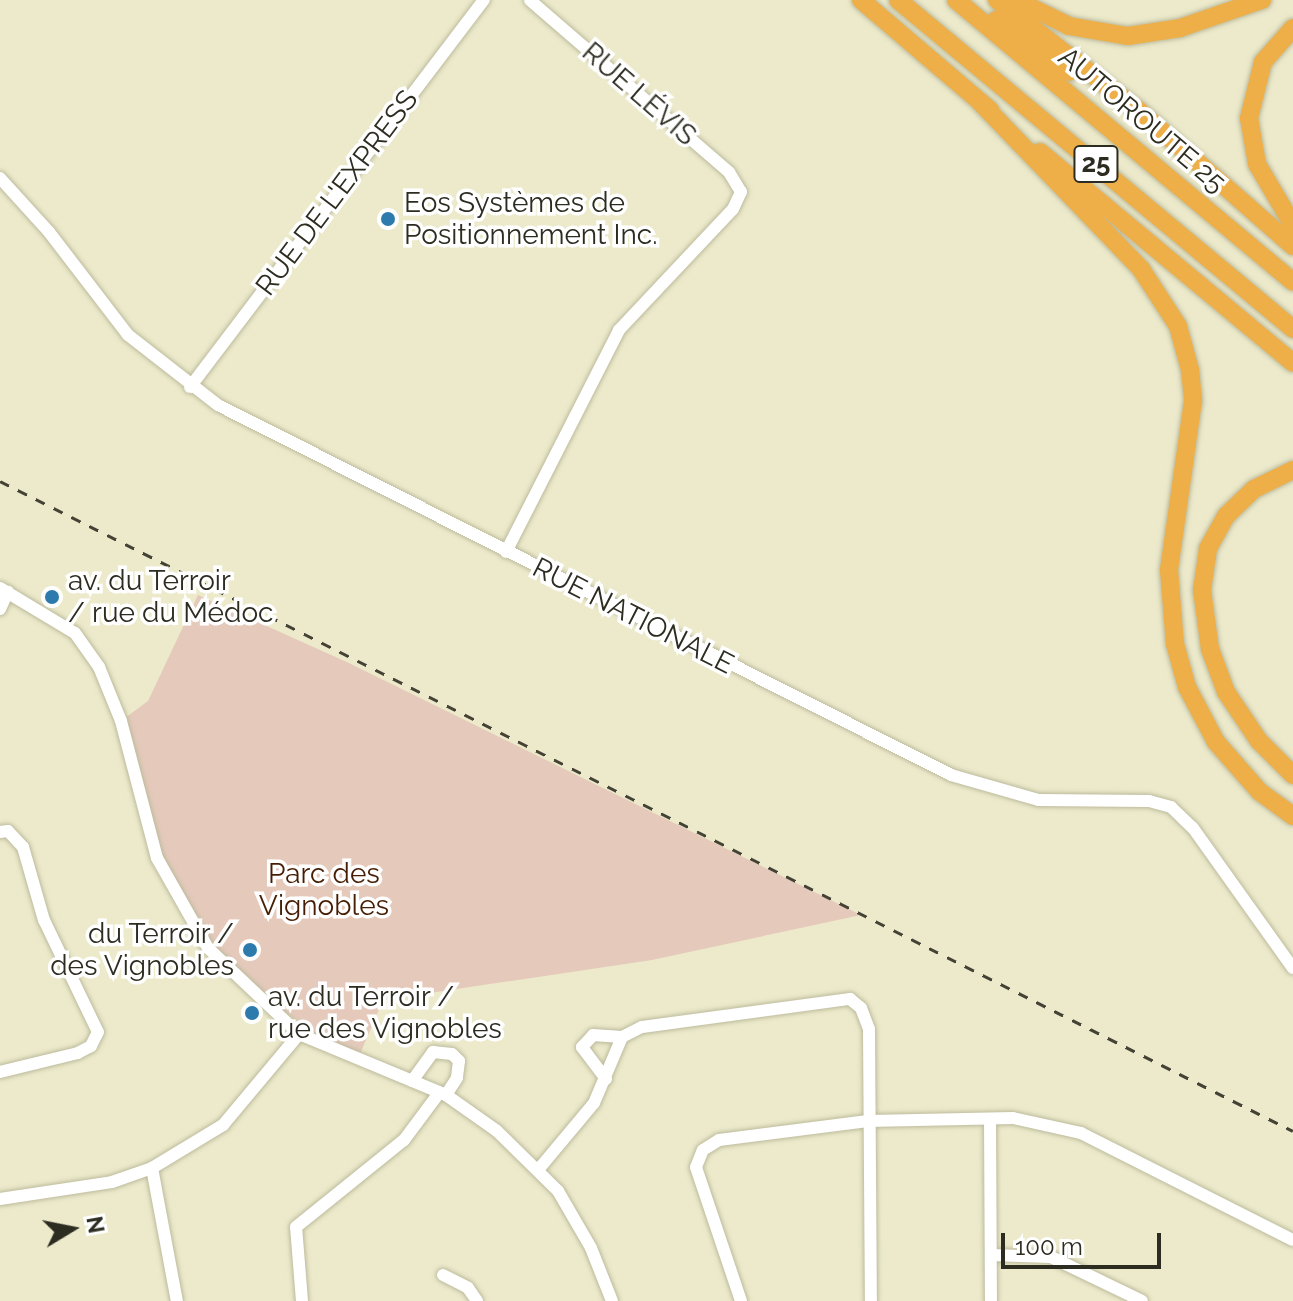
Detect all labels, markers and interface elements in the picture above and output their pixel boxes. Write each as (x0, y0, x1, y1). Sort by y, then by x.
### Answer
street label: RUE LÉVIS (575, 35, 703, 153)
street label: AUTOROUTE 25 (1051, 40, 1233, 200)
street label: RUE DE L'EXPRESS (249, 84, 425, 302)
road number: 25 (1072, 142, 1120, 186)
place label: Eos Systèmes de Positionnement Inc. (404, 186, 657, 252)
marker: Eos Systèmes de Positionnement Inc. (379, 210, 397, 228)
street label: RUE NATIONALE (527, 551, 739, 681)
place label: av. du Terroir / rue du Médoc (68, 564, 273, 630)
marker: av. du Terroir / rue du Médoc (43, 588, 61, 606)
park label: Parc des Vignobles (259, 857, 389, 923)
place label: du Terroir / des Vignobles (49, 917, 234, 983)
marker: du Terroir / des Vignobles (241, 941, 259, 959)
place label: av. du Terroir / rue des Vignobles (268, 980, 503, 1046)
marker: av. du Terroir / rue des Vignobles (243, 1004, 261, 1022)
north arrow (32, 1189, 112, 1269)
text: N (81, 1214, 110, 1235)
scale bar (1005, 1217, 1165, 1267)
text: 100 m (1015, 1232, 1083, 1261)

